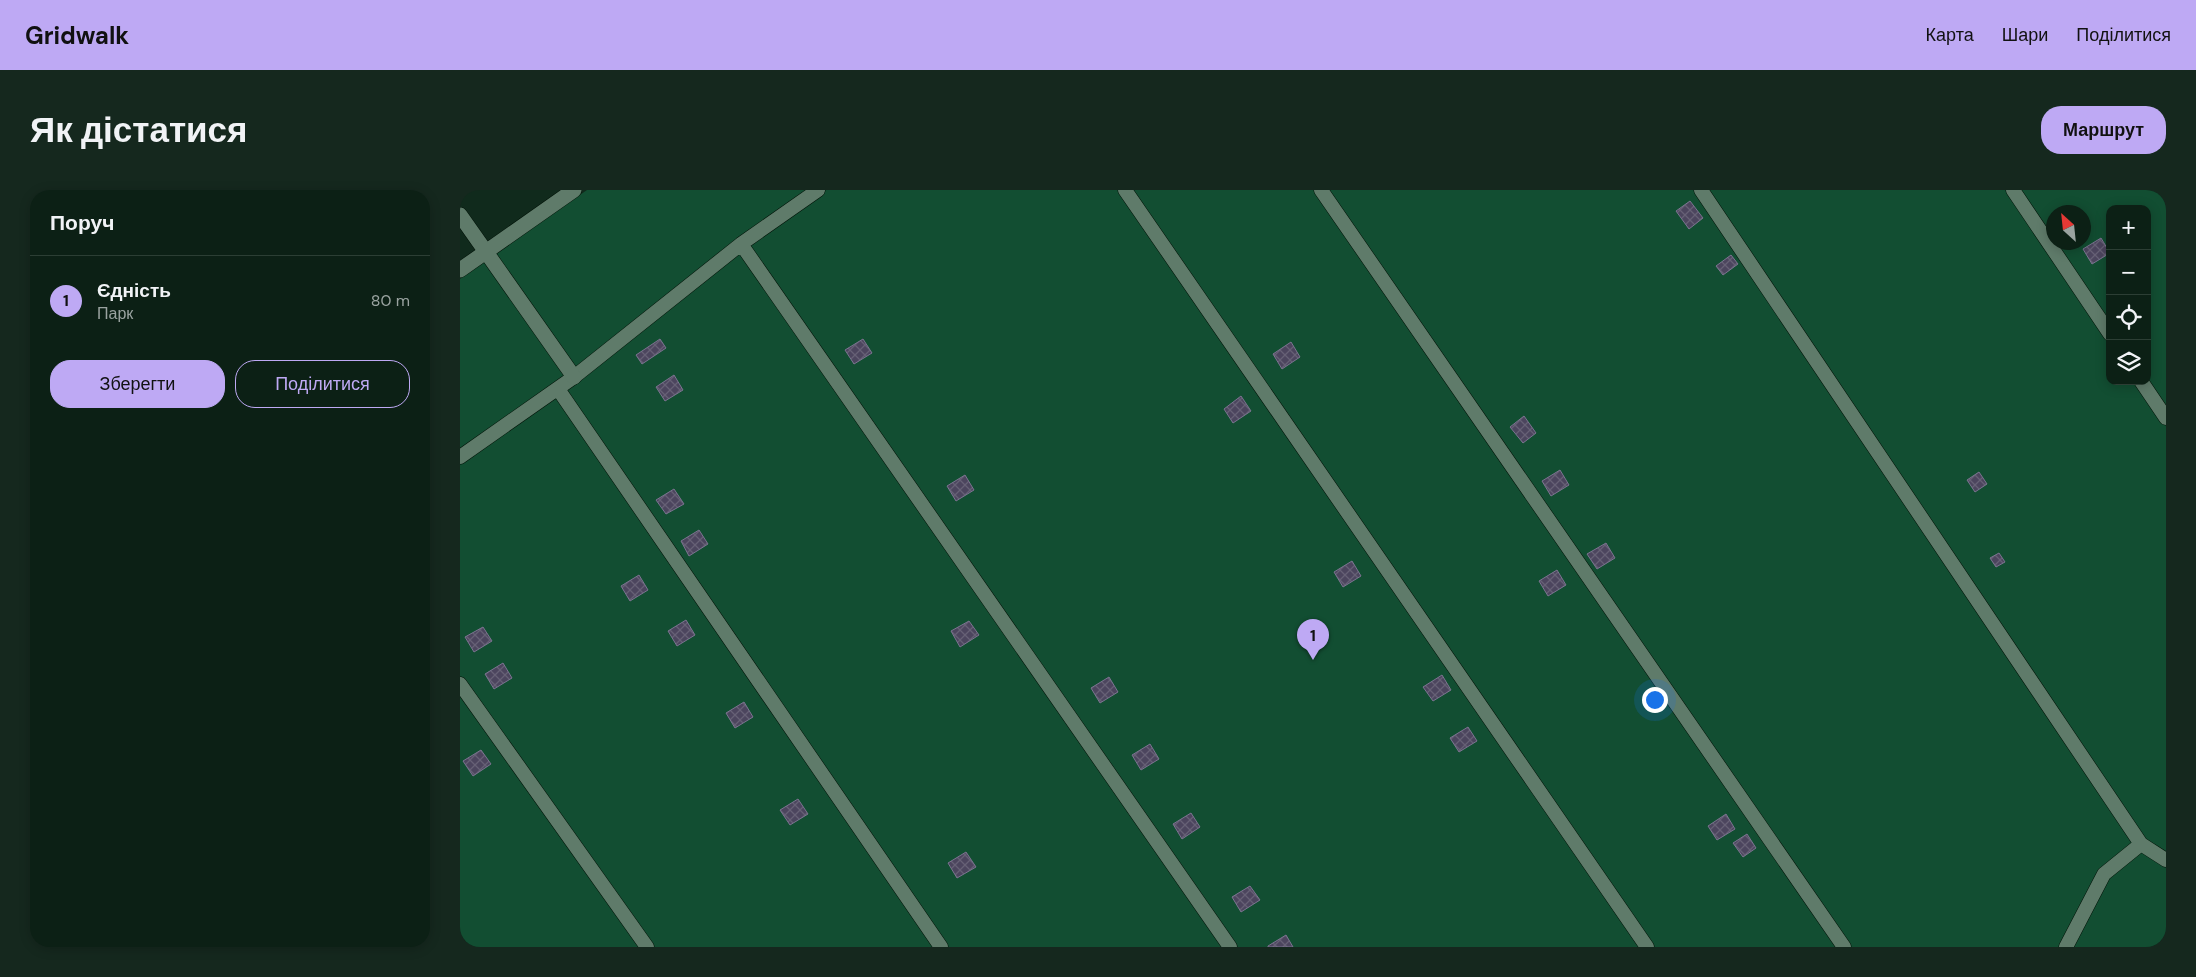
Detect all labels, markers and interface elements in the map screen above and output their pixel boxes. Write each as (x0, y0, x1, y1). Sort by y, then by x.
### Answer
text: Gridwalk (25, 20, 129, 51)
text: Карта (1926, 23, 1974, 47)
text: Шари (2002, 23, 2048, 47)
text: Поділитися (2076, 23, 2171, 47)
button: Маршрут (2041, 106, 2166, 154)
text: Як дістатися (30, 107, 247, 153)
north arrow (2046, 205, 2091, 250)
map controls (2106, 205, 2151, 385)
button: + (2106, 205, 2151, 250)
text: Поруч (50, 209, 114, 237)
button: − (2106, 250, 2151, 295)
text: Єдність (97, 278, 171, 303)
text: 1 (63, 290, 69, 311)
text: 80 m (371, 290, 410, 311)
button: locate (2106, 295, 2151, 340)
text: Парк (97, 303, 133, 324)
button: layers (2106, 340, 2151, 385)
button: Зберегти (50, 360, 225, 408)
button: Поділитися (235, 360, 410, 408)
pin: 1 (1297, 619, 1329, 660)
your location (1642, 687, 1668, 713)

